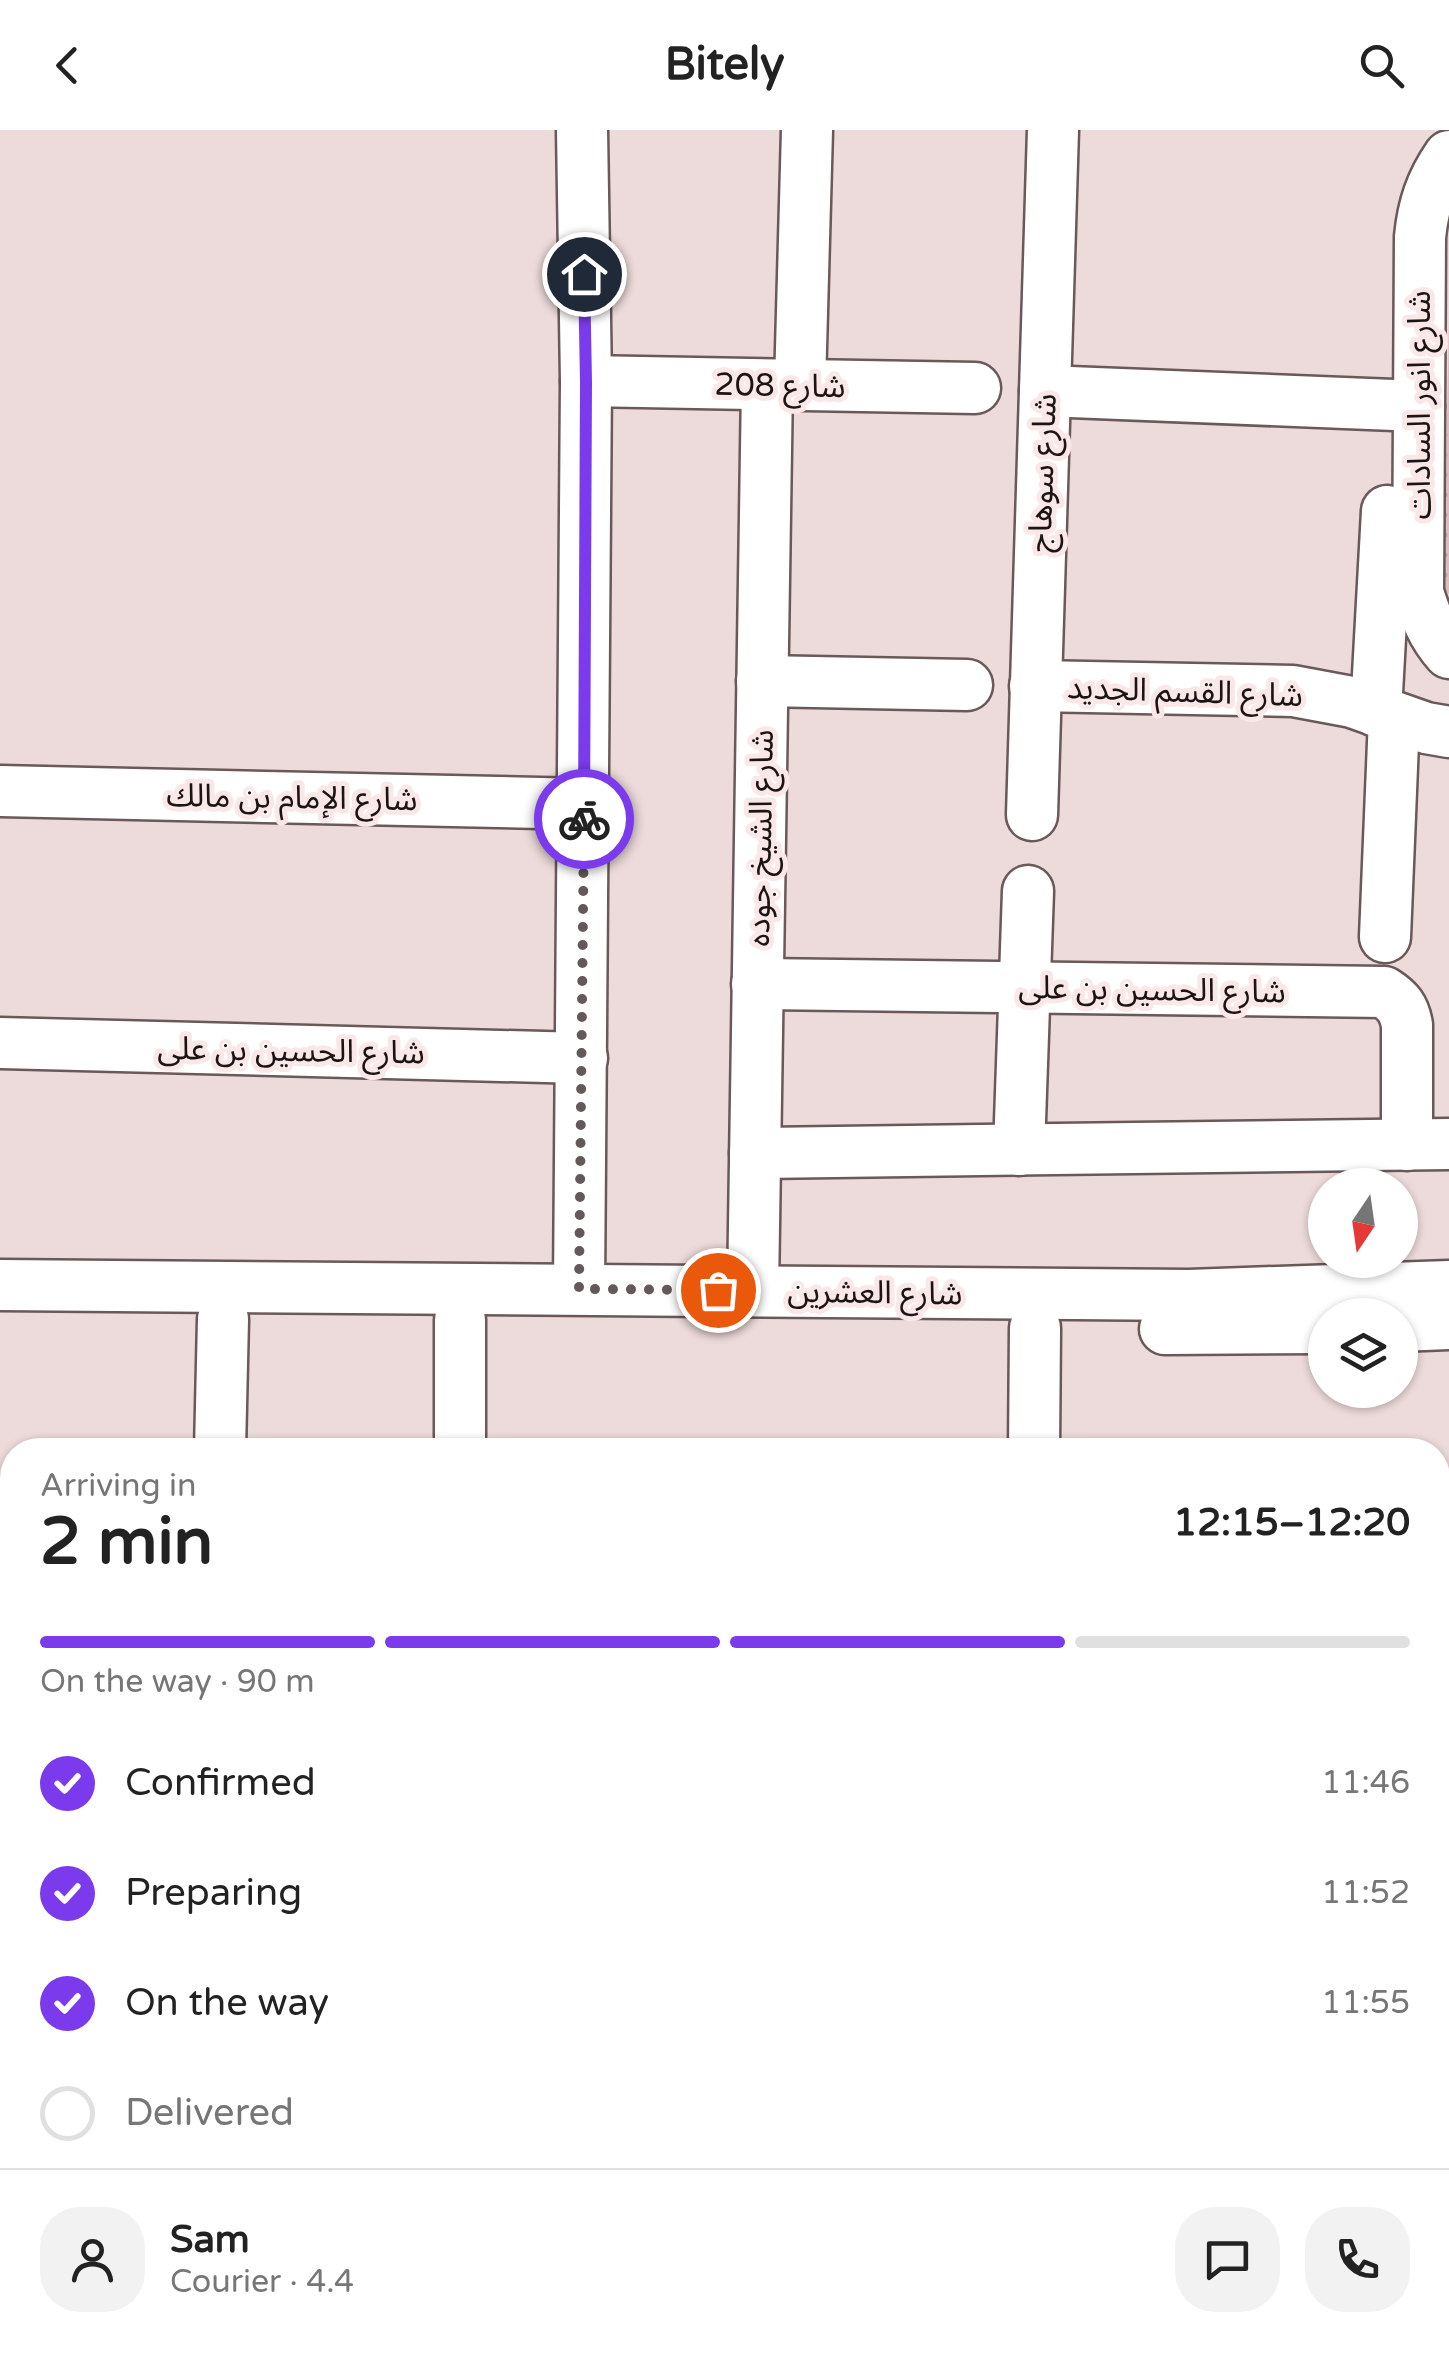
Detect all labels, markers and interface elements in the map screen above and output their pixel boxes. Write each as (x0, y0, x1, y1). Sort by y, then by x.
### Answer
icon: back (40, 38, 95, 93)
text: Bitely (665, 38, 784, 92)
icon: search (1354, 38, 1409, 93)
pin (542, 232, 627, 317)
icon: home (557, 247, 612, 302)
street label: شارع انور السادات (1401, 290, 1443, 520)
street label: شارع 208 (714, 366, 846, 410)
street label: شارع سوهاج (1021, 393, 1069, 553)
street label: شارع القسم الجديد (1066, 669, 1304, 719)
street label: شارع الشيخ جوده (740, 729, 786, 947)
courier (534, 769, 634, 869)
street label: شارع الإمام بن مالك (166, 777, 418, 823)
icon: bike (557, 792, 612, 847)
street label: شارع الحسين بن على (1018, 969, 1286, 1015)
street label: شارع الحسين بن على (157, 1030, 425, 1076)
north arrow (1308, 1168, 1418, 1278)
map controls (1308, 1168, 1418, 1408)
pin (676, 1248, 761, 1333)
icon: bag (691, 1263, 746, 1318)
street label: شارع العشرين (787, 1272, 963, 1318)
button: layers (1308, 1298, 1418, 1408)
text: Arriving in (40, 1467, 197, 1505)
text: 12:15–12:20 (1173, 1500, 1410, 1546)
text: 2 min (40, 1503, 213, 1582)
text: On the way · 90 m (40, 1663, 315, 1701)
icon: check (40, 1756, 95, 1811)
text: Confirmed (125, 1760, 316, 1806)
text: 11:46 (1321, 1764, 1410, 1802)
icon: check (40, 1866, 95, 1921)
text: Preparing (125, 1870, 302, 1916)
text: 11:52 (1321, 1874, 1410, 1912)
icon: check (40, 1976, 95, 2031)
text: On the way (125, 1980, 329, 2026)
text: 11:55 (1321, 1984, 1410, 2022)
text: Delivered (125, 2090, 294, 2136)
button: person (40, 2207, 145, 2312)
button: chat (1175, 2207, 1280, 2312)
button: phone (1305, 2207, 1410, 2312)
text: Sam (170, 2217, 250, 2263)
text: Courier · 4.4 (170, 2263, 354, 2301)

